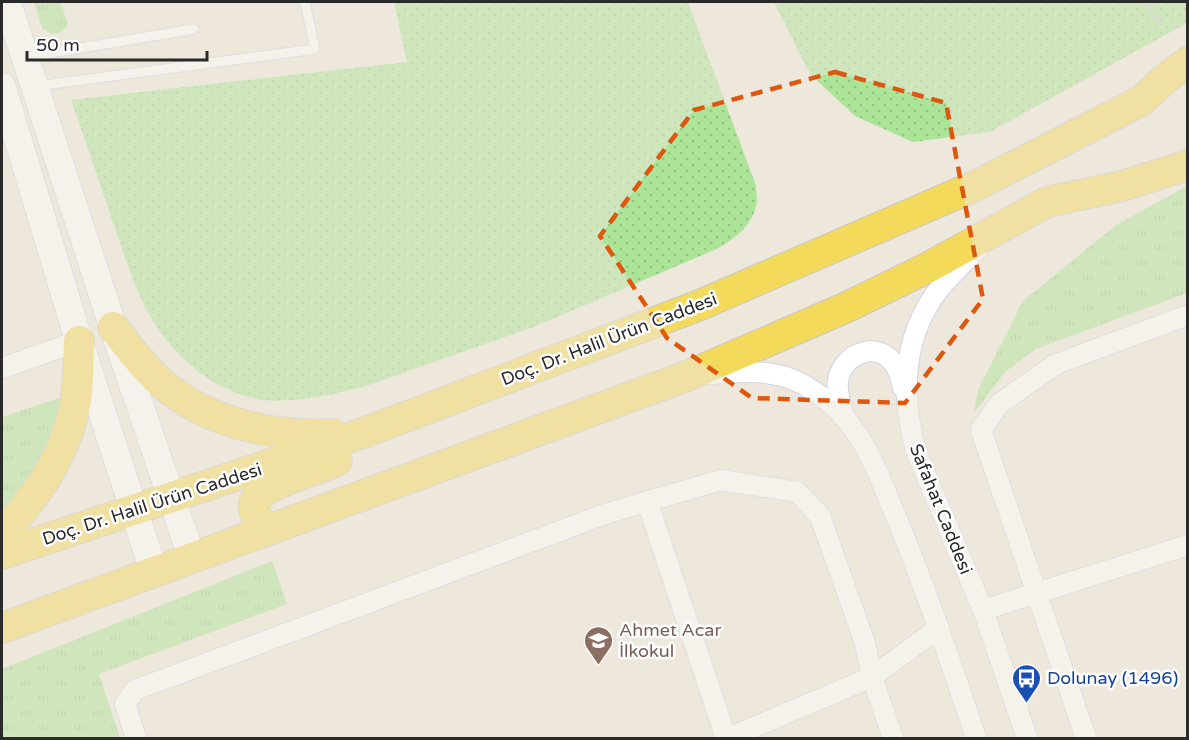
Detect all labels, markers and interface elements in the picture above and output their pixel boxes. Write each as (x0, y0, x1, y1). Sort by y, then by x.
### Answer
scale bar (27, 24, 207, 62)
text: 50 m (36, 34, 80, 56)
street label: Doç. Dr. Halil Ürün Caddesi (498, 288, 720, 390)
street label: Safahat Caddesi (905, 441, 977, 577)
street label: Doç. Dr. Halil Ürün Caddesi (39, 458, 265, 550)
place label: Ahmet Acar İlkokul (619, 619, 721, 662)
school or university icon: Ahmet Acar İlkokul (582, 624, 614, 666)
bus stop icon: Dolunay (1496) (1010, 662, 1042, 704)
place label: Dolunay (1496) (1047, 667, 1178, 689)

